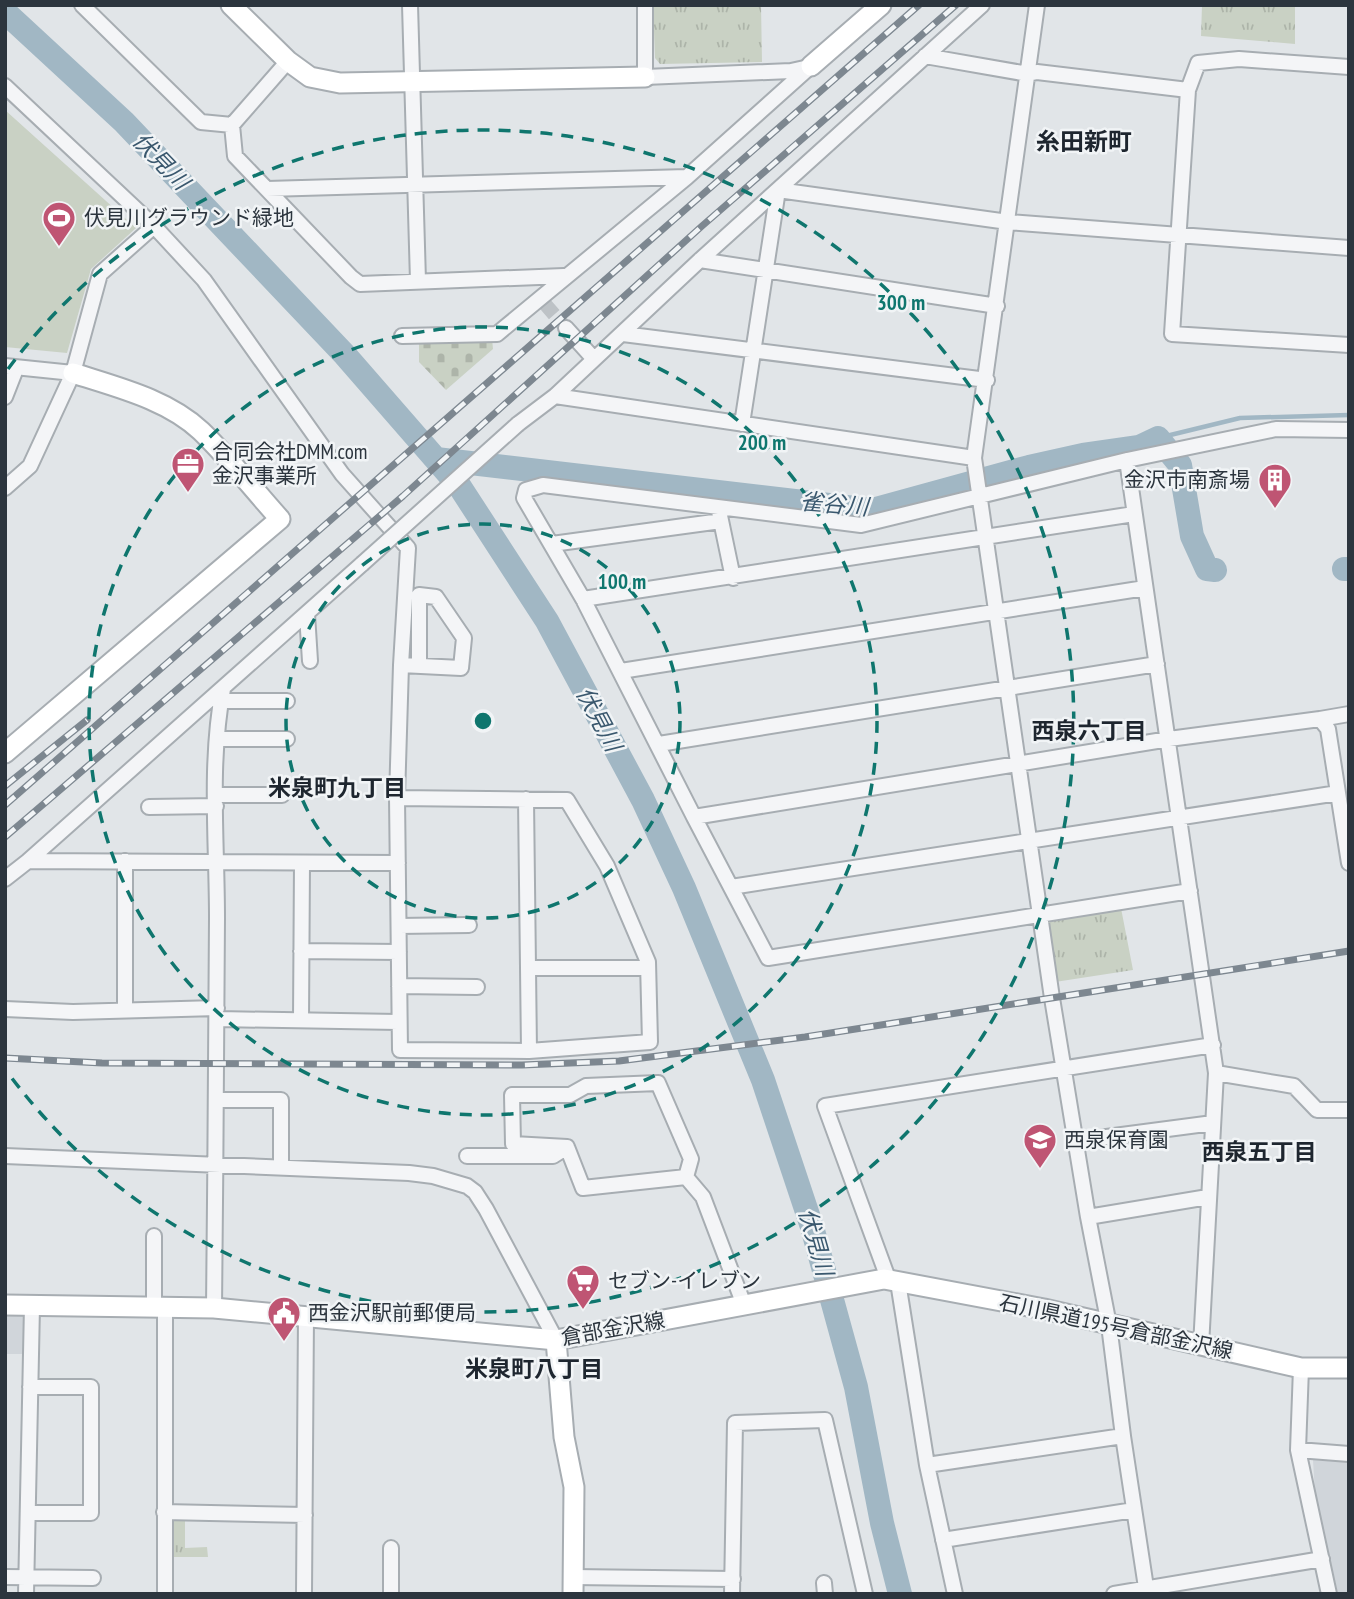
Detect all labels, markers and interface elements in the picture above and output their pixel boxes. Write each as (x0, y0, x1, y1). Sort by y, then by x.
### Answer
water label: 伏見川 (127, 126, 198, 198)
district label: 糸田新町 (1036, 126, 1132, 157)
sports icon: 伏見川グラウンド緑地 (40, 199, 78, 248)
place label: 伏見川グラウンド緑地 (84, 204, 294, 231)
text: 300 m (877, 289, 925, 316)
text: 200 m (738, 429, 786, 456)
place label: 合同会社DMM.com 金沢事業所 (212, 438, 367, 489)
office icon: 合同会社DMM.com 金沢事業所 (169, 445, 207, 494)
building icon: 金沢市南斎場 (1256, 461, 1294, 510)
place label: 金沢市南斎場 (1124, 466, 1250, 493)
water label: 雀谷川 (798, 486, 873, 521)
text: 100 m (598, 568, 646, 595)
water label: 伏見川 (570, 681, 630, 759)
centre of rings (471, 709, 495, 733)
district label: 西泉六丁目 (1032, 716, 1147, 745)
district label: 米泉町九丁目 (268, 773, 406, 802)
school or university icon: 西泉保育園 (1021, 1121, 1059, 1170)
place label: 西泉保育園 (1064, 1126, 1169, 1153)
district label: 西泉五丁目 (1202, 1137, 1317, 1166)
water label: 伏見川 (793, 1205, 841, 1282)
supermarket icon: セブン-イレブン (564, 1262, 602, 1311)
place label: セブン-イレブン (608, 1267, 761, 1294)
street label: 石川県道195号倉部金沢線 (997, 1289, 1235, 1364)
public building icon: 西金沢駅前郵便局 (265, 1294, 303, 1343)
place label: 西金沢駅前郵便局 (308, 1299, 476, 1326)
street label: 倉部金沢線 (559, 1306, 667, 1351)
district label: 米泉町八丁目 (465, 1354, 603, 1383)

